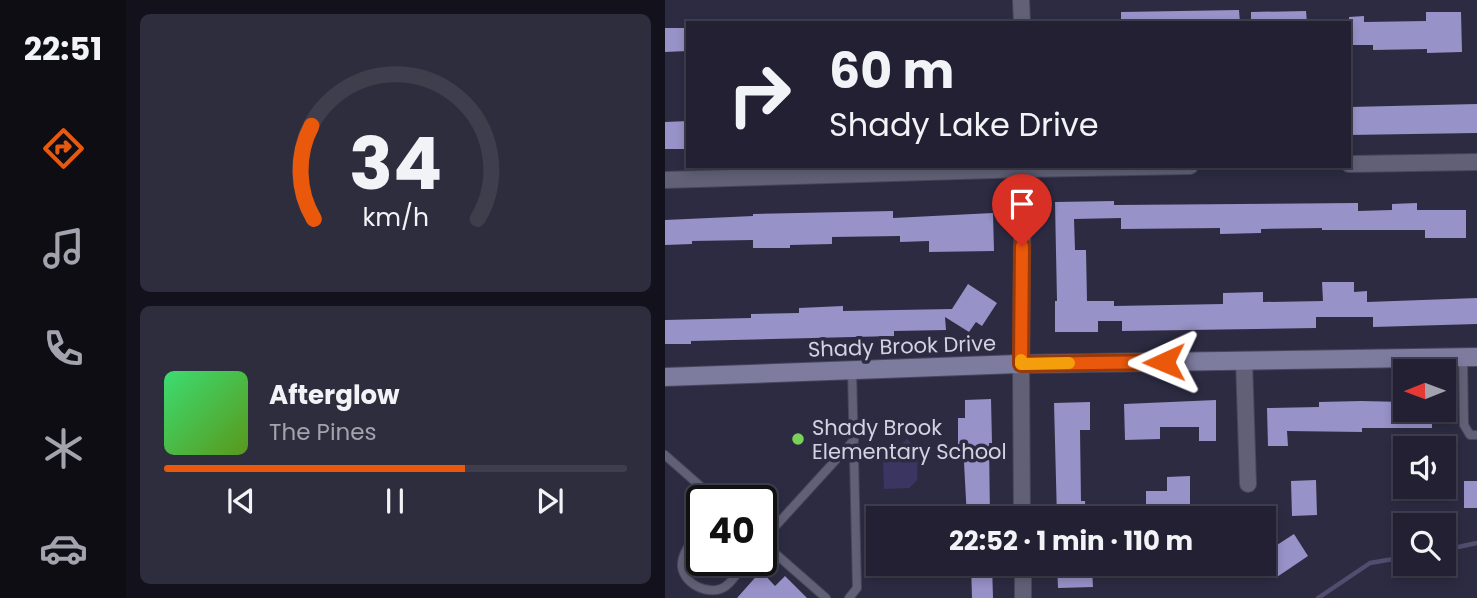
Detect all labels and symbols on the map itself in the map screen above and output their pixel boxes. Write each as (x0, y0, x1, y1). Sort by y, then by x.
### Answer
pin (992, 174, 1052, 246)
position arrow (1127, 325, 1201, 399)
street label: Shady Brook Drive (807, 328, 997, 364)
north arrow (1393, 359, 1456, 422)
place label: Shady Brook Elementary School (812, 413, 1007, 466)
marker: Shady Brook Elementary School (790, 431, 806, 447)
speed limit sign: 40 (686, 485, 777, 576)

